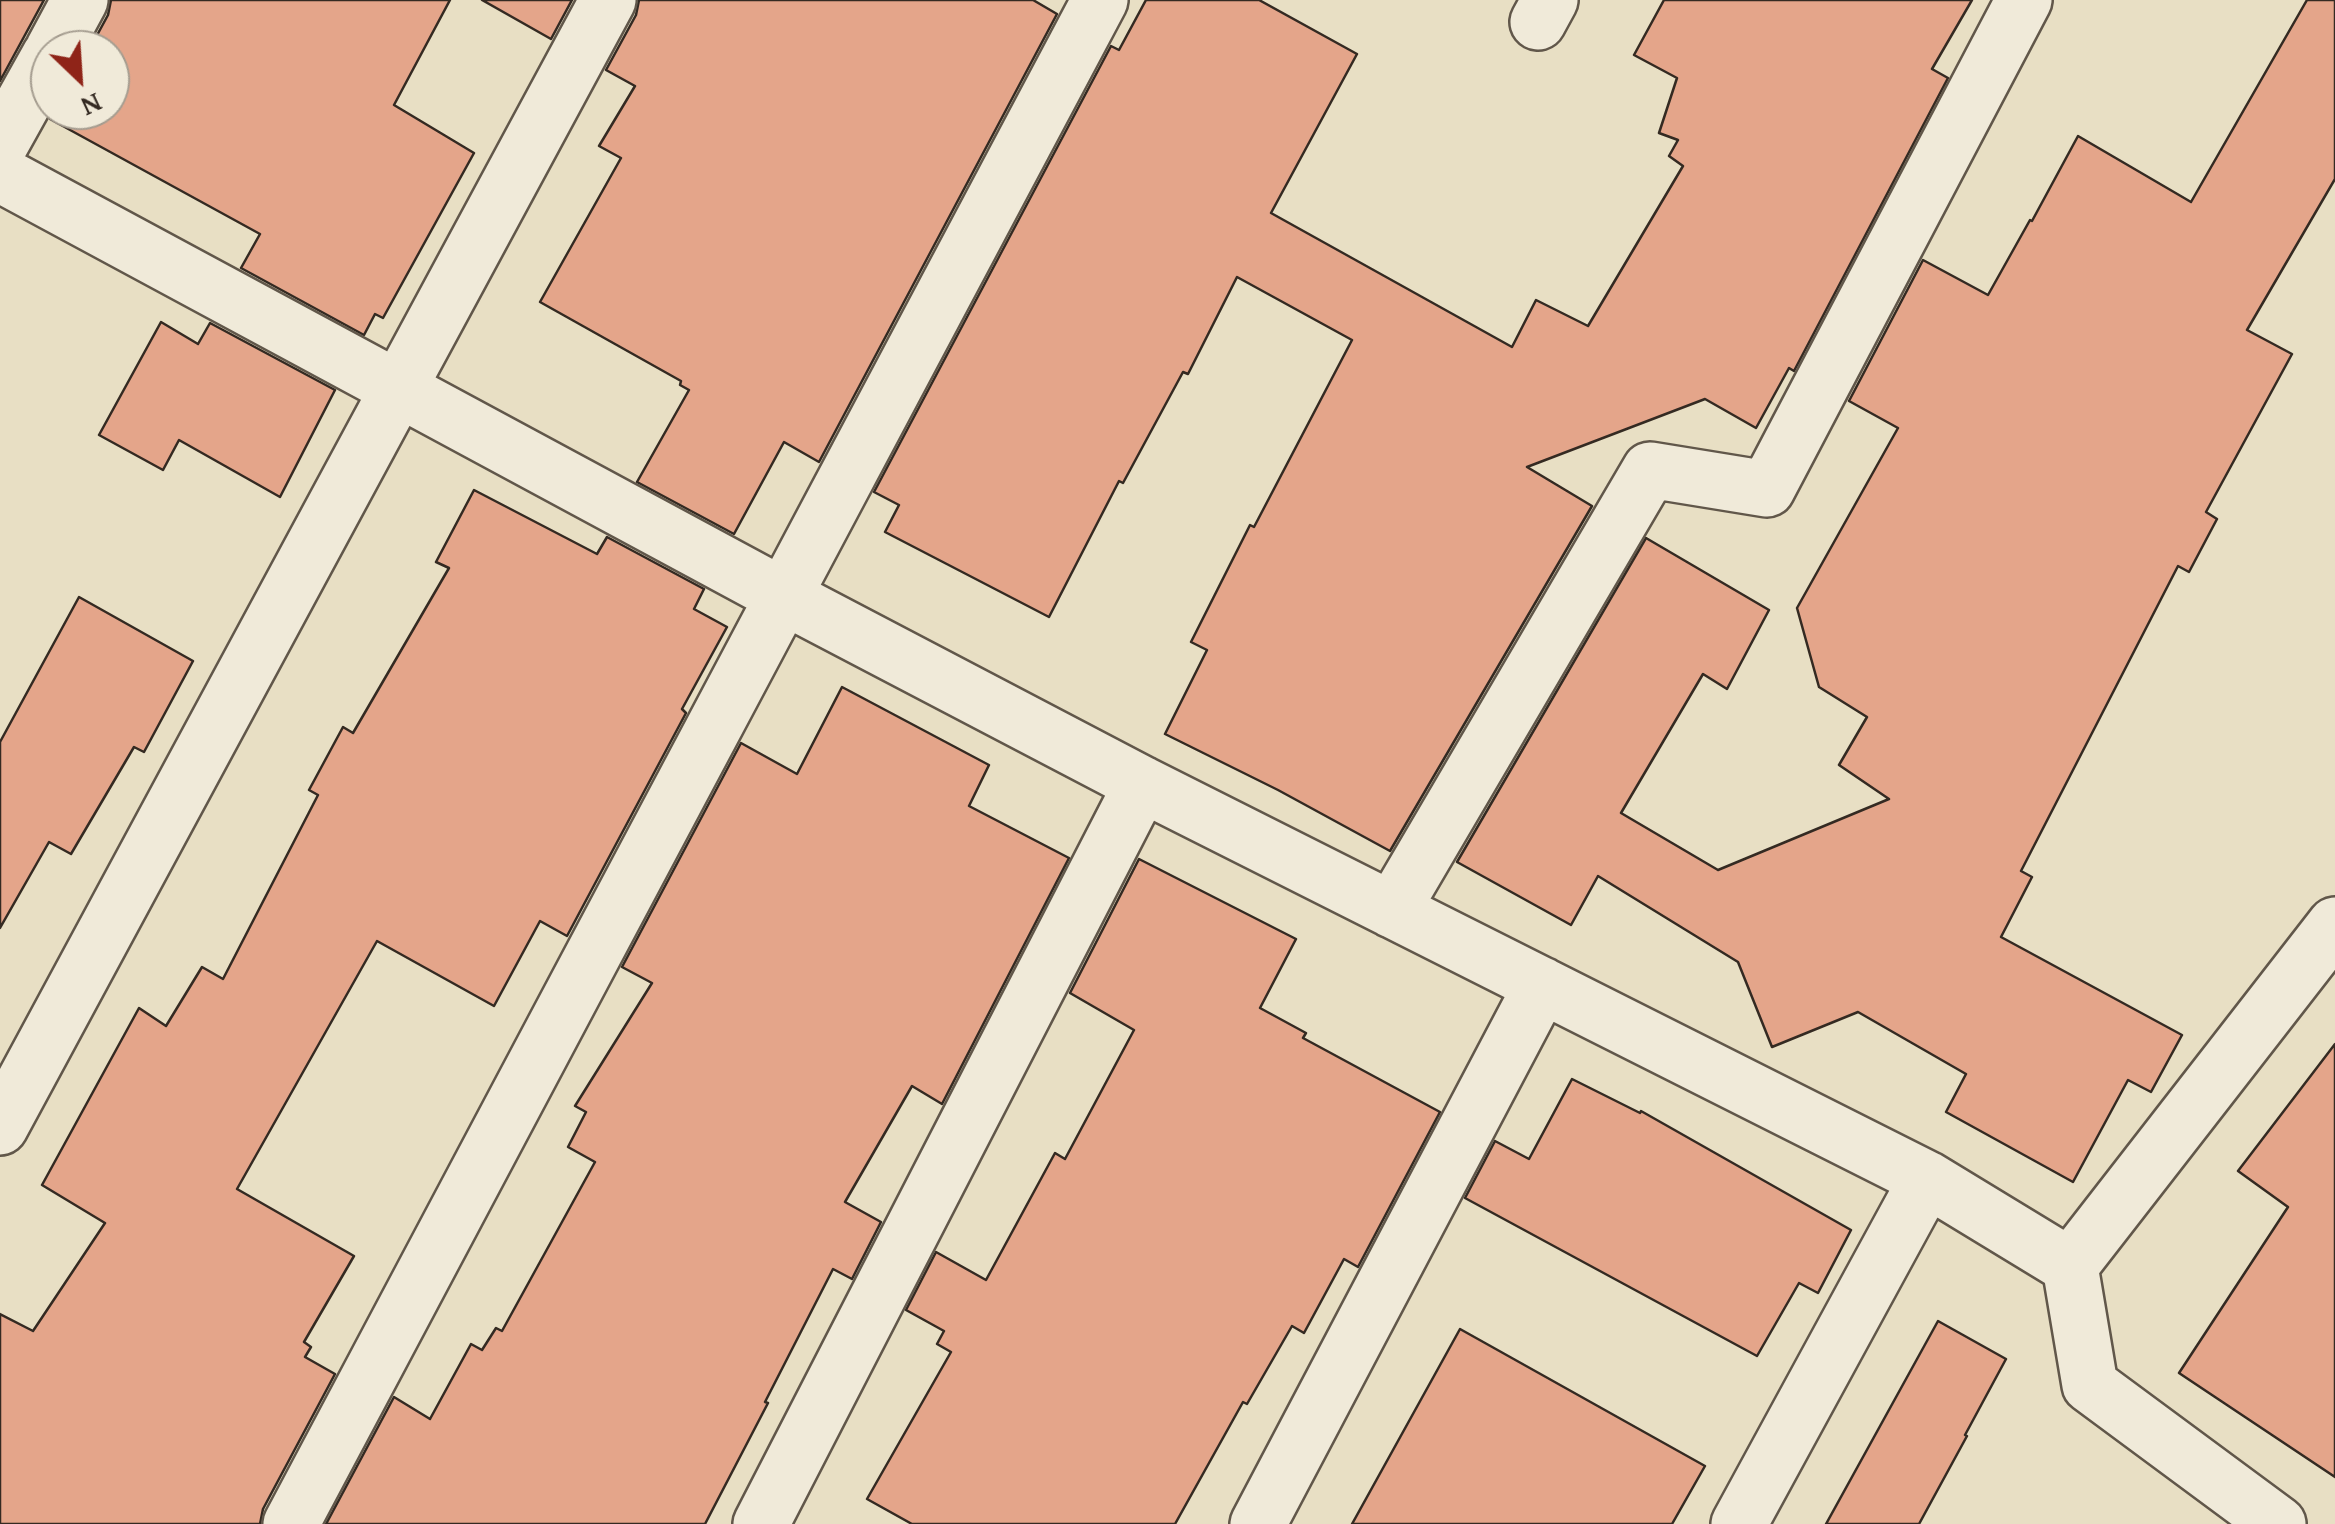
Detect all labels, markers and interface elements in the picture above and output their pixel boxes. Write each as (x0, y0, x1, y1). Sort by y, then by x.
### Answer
north arrow (30, 30, 130, 130)
text: N (75, 83, 109, 128)

